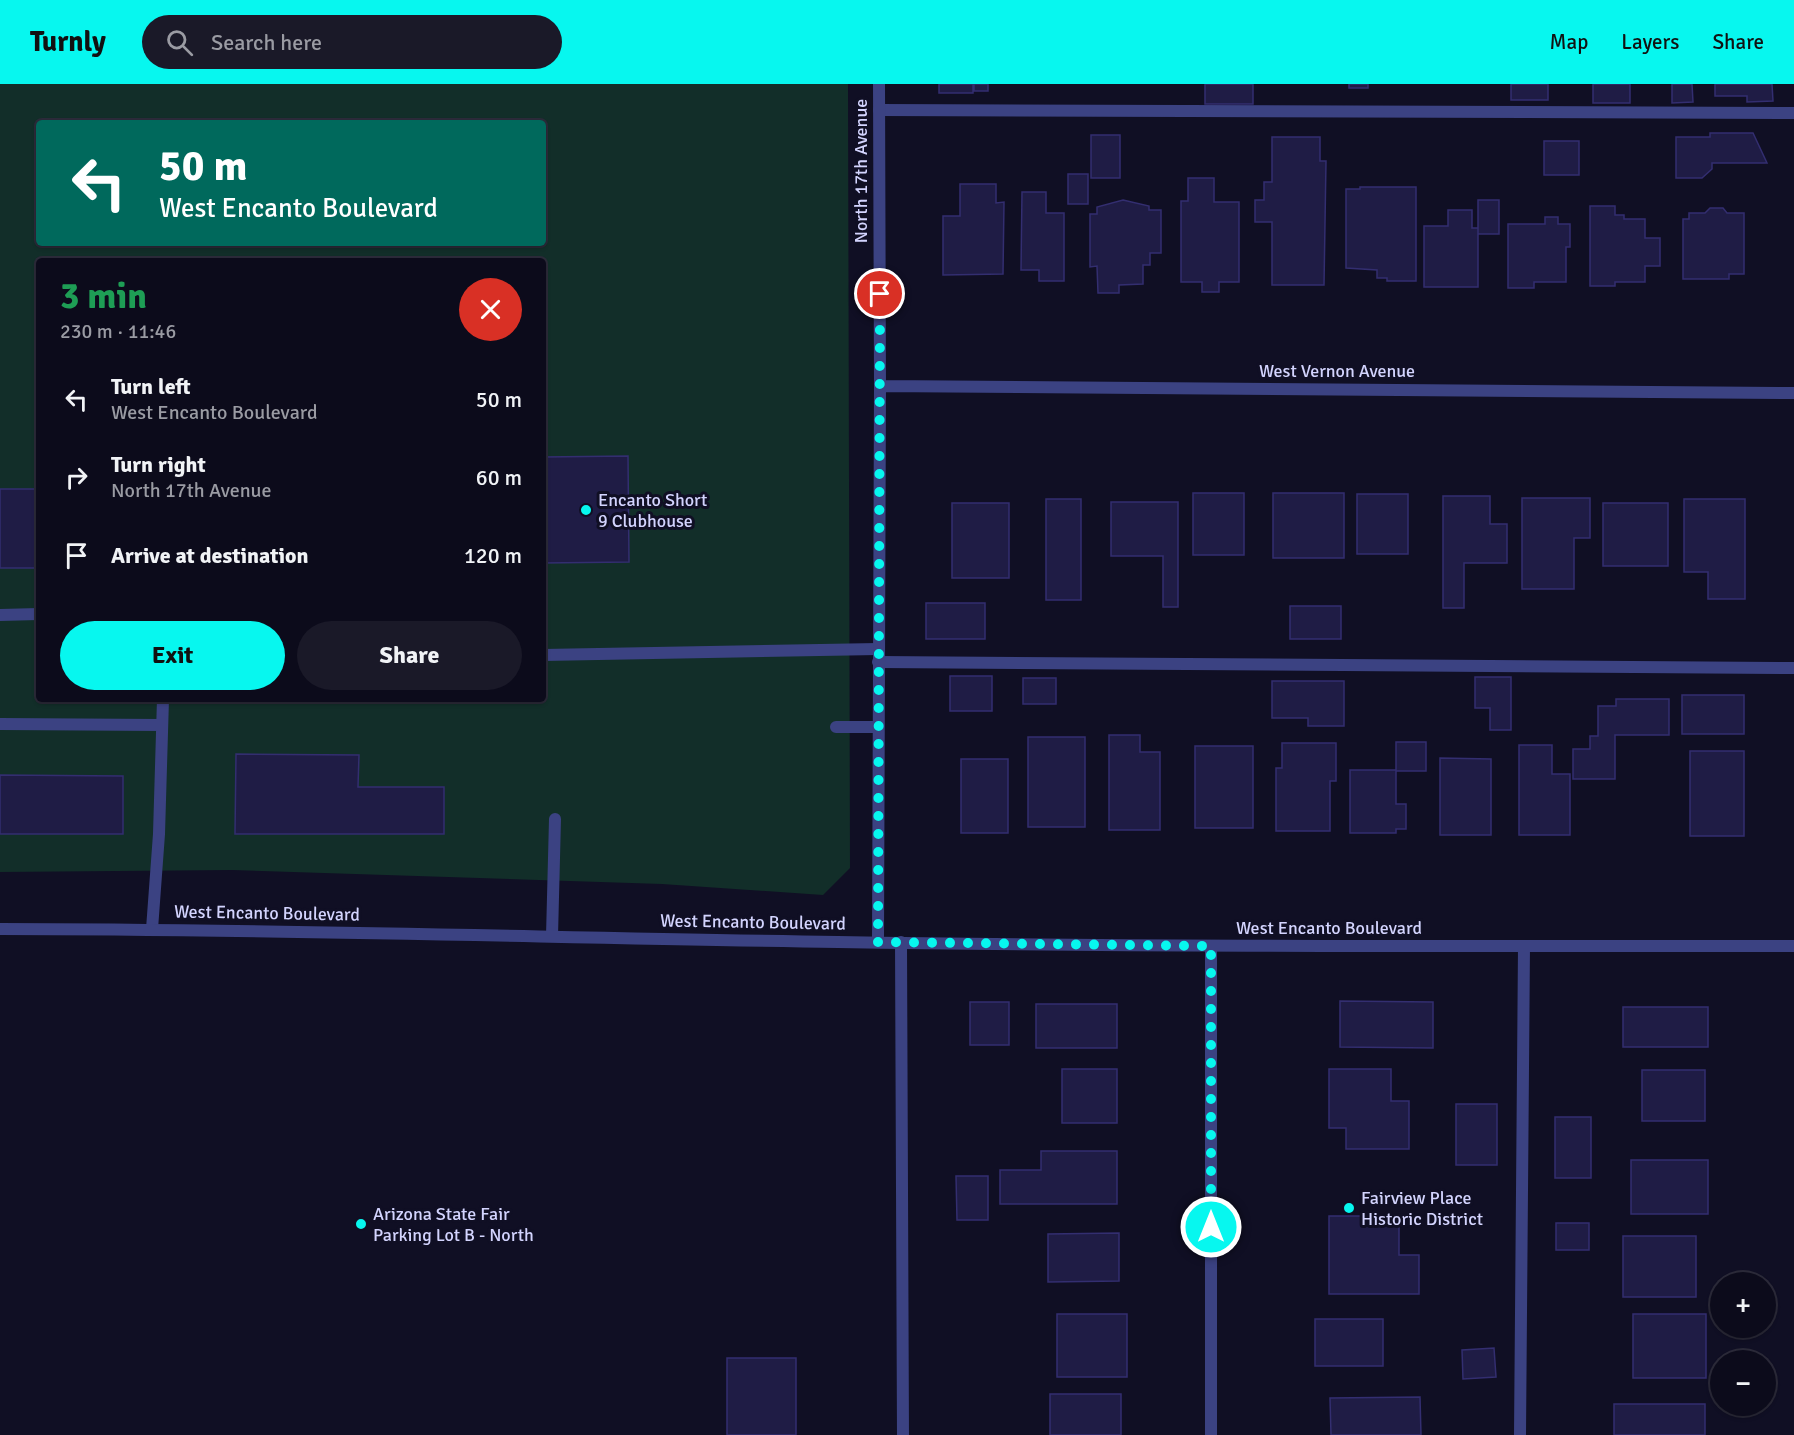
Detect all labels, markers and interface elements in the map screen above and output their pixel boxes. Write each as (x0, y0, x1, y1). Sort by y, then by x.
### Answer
search box (142, 15, 562, 69)
text: Turnly (30, 25, 106, 59)
icon: search (163, 26, 196, 59)
text: Search here (211, 29, 322, 56)
text: Map (1550, 29, 1588, 55)
text: Layers (1621, 29, 1679, 55)
text: Share (1712, 29, 1764, 55)
street label: North 17th Avenue (850, 99, 872, 243)
text: 50 m (159, 141, 248, 192)
icon: left (60, 144, 138, 222)
text: West Encanto Boulevard (159, 192, 438, 225)
pin (854, 268, 905, 319)
text: 3 min (60, 274, 147, 319)
icon: arrive (863, 277, 896, 310)
button: close (459, 278, 522, 341)
text: 230 m · 11:46 (60, 319, 176, 344)
street label: West Vernon Avenue (1259, 360, 1415, 382)
text: Turn left (111, 373, 191, 400)
icon: left (60, 383, 93, 416)
text: 50 m (476, 386, 522, 413)
text: West Encanto Boulevard (111, 400, 318, 425)
text: Turn right (111, 451, 206, 478)
icon: right (60, 461, 93, 494)
text: 60 m (476, 464, 522, 491)
text: North 17th Avenue (111, 478, 272, 503)
place label: Encanto Short 9 Clubhouse (598, 489, 707, 532)
marker: Encanto Short 9 Clubhouse (579, 503, 593, 517)
icon: arrive (60, 539, 93, 572)
text: Arrive at destination (111, 542, 308, 569)
text: 120 m (464, 542, 522, 569)
button: Exit (60, 621, 285, 690)
button: Share (297, 621, 522, 690)
street label: West Encanto Boulevard (174, 900, 360, 926)
street label: West Encanto Boulevard (660, 909, 846, 935)
street label: West Encanto Boulevard (1236, 917, 1422, 939)
place label: Fairview Place Historic District (1361, 1187, 1483, 1230)
position arrow (1179, 1195, 1243, 1259)
marker: Fairview Place Historic District (1342, 1201, 1356, 1215)
place label: Arizona State Fair Parking Lot B - North (373, 1203, 534, 1246)
marker: Arizona State Fair Parking Lot B - North (354, 1217, 368, 1231)
map controls (1710, 1272, 1776, 1416)
button: + (1710, 1272, 1776, 1338)
button: − (1710, 1350, 1776, 1416)

